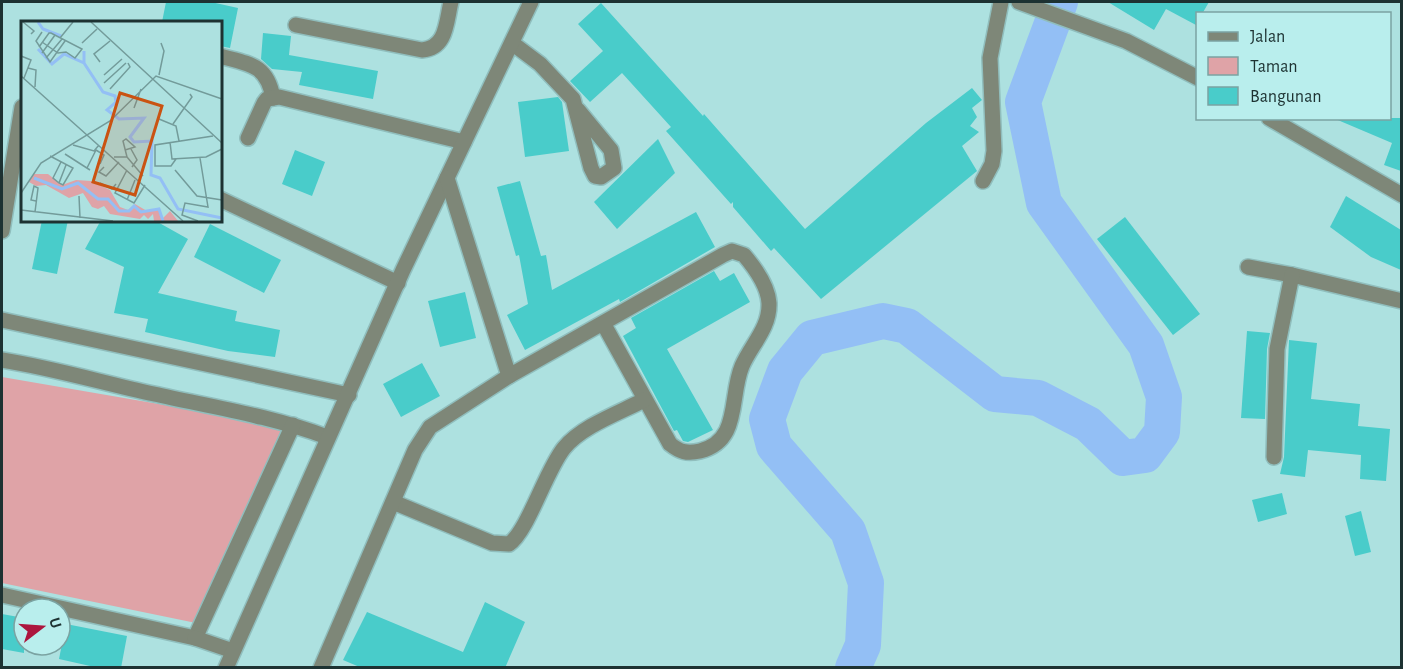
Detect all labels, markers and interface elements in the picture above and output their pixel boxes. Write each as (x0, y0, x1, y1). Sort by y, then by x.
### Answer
legend (1196, 12, 1391, 120)
inset map (21, 21, 222, 222)
text: Jalan (1250, 28, 1285, 46)
text: Taman (1250, 58, 1298, 76)
text: Bangunan (1250, 88, 1322, 106)
north arrow (12, 597, 72, 657)
text: U (46, 616, 65, 630)

